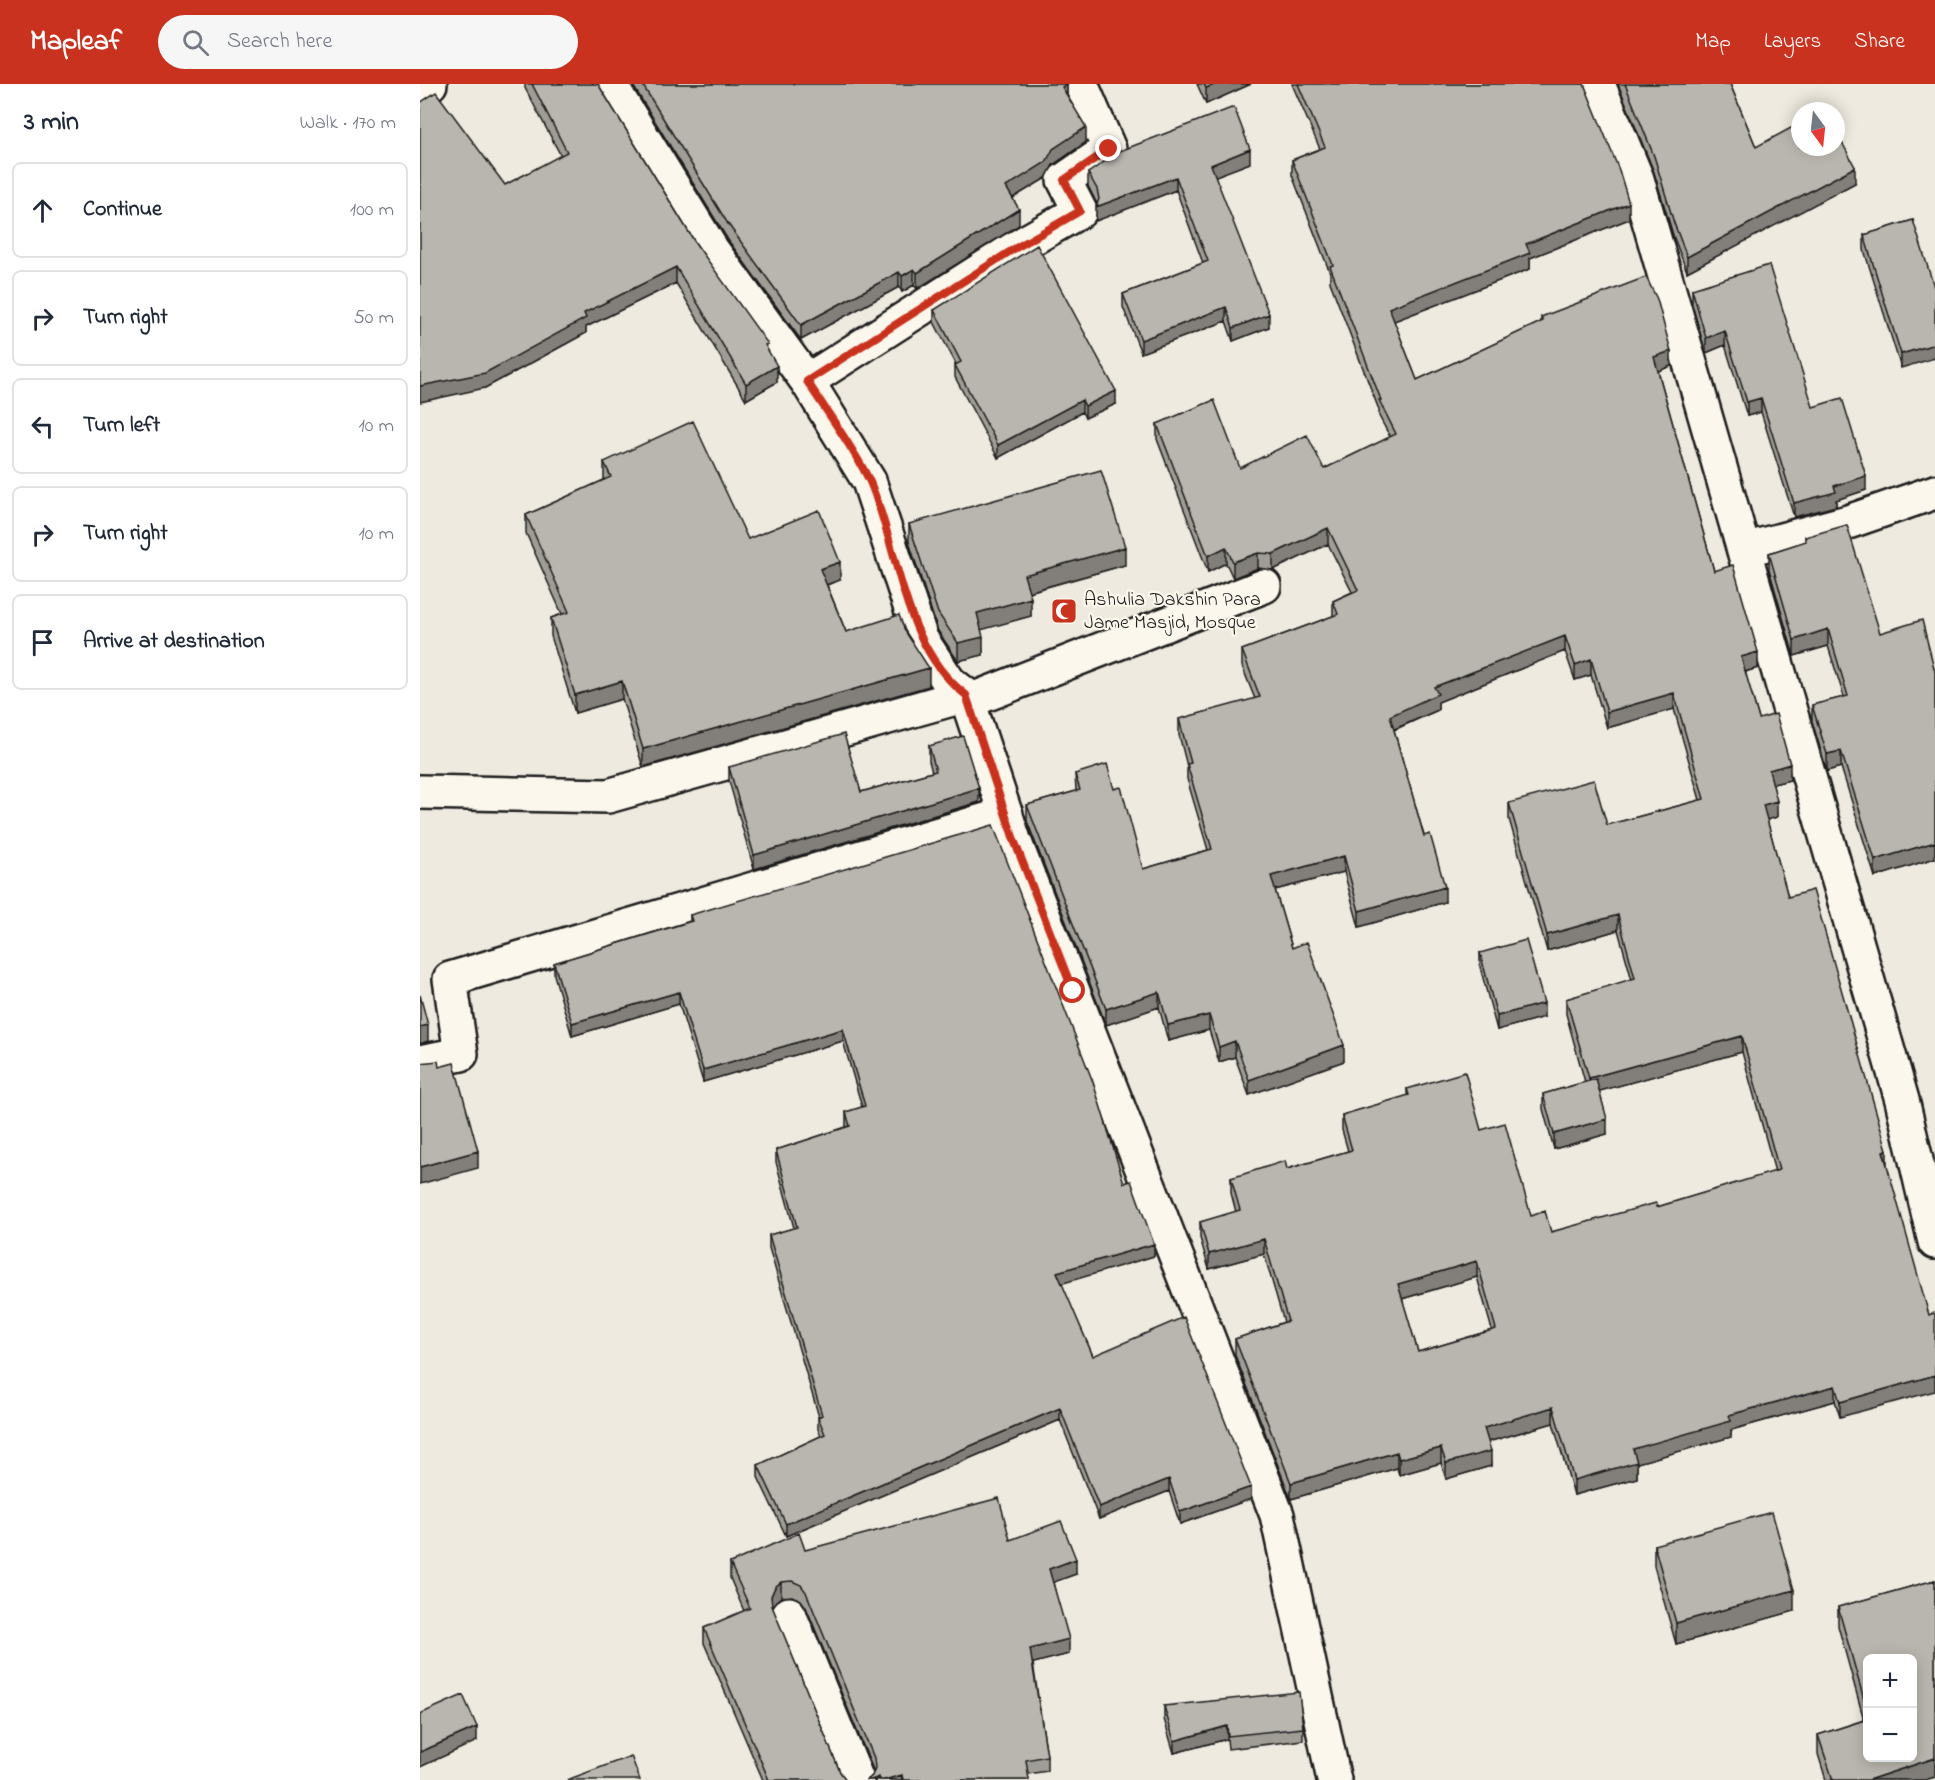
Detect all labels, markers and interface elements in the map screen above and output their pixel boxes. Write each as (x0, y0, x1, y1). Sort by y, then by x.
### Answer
search box (158, 15, 578, 69)
text: Mapleaf (30, 22, 122, 63)
icon: search (179, 26, 212, 59)
text: Search here (227, 26, 332, 58)
text: Map (1695, 27, 1731, 57)
text: Layers (1764, 27, 1821, 57)
text: Share (1854, 27, 1905, 57)
north arrow (1791, 102, 1845, 156)
text: 3 min (24, 104, 79, 142)
text: Walk · 170 m (300, 109, 396, 138)
route end (1095, 135, 1121, 161)
icon: ahead (26, 194, 59, 227)
text: Continue (83, 194, 162, 226)
text: 100 m (350, 196, 394, 225)
icon: right (26, 302, 59, 335)
text: Turn right (83, 302, 168, 334)
text: 50 m (353, 304, 394, 333)
icon: left (26, 410, 59, 443)
text: Turn left (83, 410, 160, 442)
text: 10 m (358, 412, 394, 441)
icon: right (26, 518, 59, 551)
text: Turn right (83, 518, 168, 550)
text: 10 m (358, 520, 394, 549)
place label: Ashulia Dakshin Para Jame Masjid, Mosque (1084, 586, 1261, 638)
mosque icon: Ashulia Dakshin Para Jame Masjid, Mosque (1049, 596, 1079, 626)
icon: arrive (26, 626, 59, 659)
text: Arrive at destination (83, 626, 265, 658)
route start (1059, 977, 1085, 1003)
map controls (1863, 1654, 1917, 1762)
button: + (1863, 1654, 1917, 1708)
button: − (1863, 1708, 1917, 1762)

